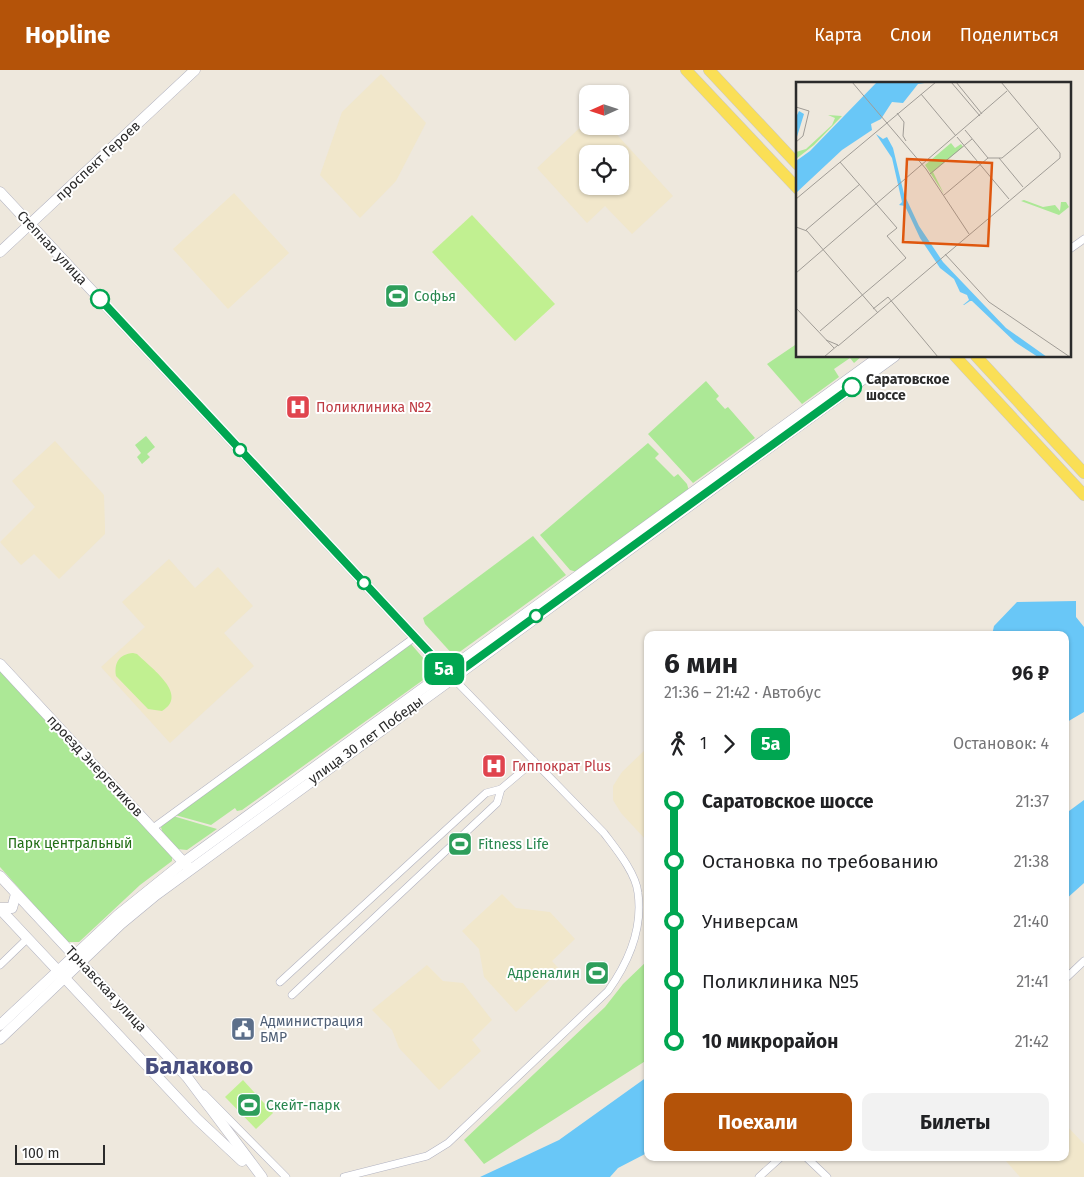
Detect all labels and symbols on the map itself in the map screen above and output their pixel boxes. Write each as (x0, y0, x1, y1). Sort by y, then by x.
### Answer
inset map (796, 82, 1072, 358)
north arrow (579, 85, 629, 135)
street label: проспект Героев (52, 117, 144, 205)
street label: Степная улица (13, 207, 91, 289)
sports icon: Софья (384, 283, 410, 309)
place label: Софья (414, 288, 456, 305)
unlabelled marker (90, 289, 110, 309)
place label: Саратовское шоссе (866, 371, 950, 404)
marker: Саратовское шоссе (842, 377, 862, 397)
hospital icon: Поликлиника №2 (285, 394, 311, 420)
place label: Поликлиника №2 (316, 399, 431, 416)
unlabelled marker (233, 443, 247, 457)
unlabelled marker (357, 576, 371, 590)
unlabelled marker (529, 609, 543, 623)
line badge: 5а (422, 653, 466, 685)
street label: улица 30 лет Победы (305, 693, 427, 787)
street label: проезд Энергетиков (43, 712, 147, 821)
hospital icon: Гиппократ Plus (481, 753, 507, 779)
place label: Гиппократ Plus (512, 758, 611, 775)
sports icon: Fitness Life (447, 831, 473, 857)
park label: Парк центральный (8, 835, 132, 852)
place label: Fitness Life (478, 836, 549, 853)
street label: Трнавская улица (62, 943, 150, 1035)
sports icon: Адреналин (584, 960, 610, 986)
place label: Адреналин (508, 965, 580, 982)
place label: Администрация БМР (260, 1013, 364, 1046)
public building icon: Администрация БМР (230, 1016, 256, 1042)
district label: Балаково (145, 1052, 253, 1080)
sports icon: Скейт-парк (236, 1092, 262, 1118)
place label: Скейт-парк (266, 1097, 341, 1114)
scale bar (15, 1142, 105, 1165)

